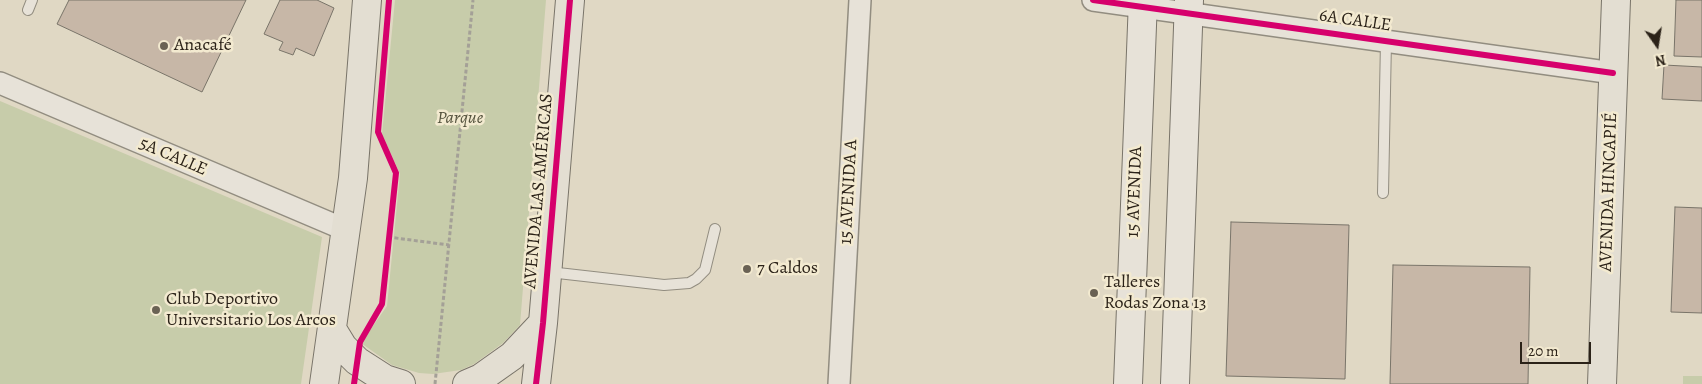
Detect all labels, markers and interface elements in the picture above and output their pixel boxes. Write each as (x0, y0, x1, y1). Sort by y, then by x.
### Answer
street label: 6A CALLE (1318, 5, 1392, 37)
north arrow (1632, 20, 1682, 70)
place label: Anacafé (174, 35, 232, 57)
marker: Anacafé (158, 40, 170, 52)
text: N (1653, 50, 1668, 71)
street label: AVENIDA LAS AMÉRICAS (520, 93, 558, 289)
park label: Parque (437, 108, 483, 130)
street label: AVENIDA HINCAPIÉ (1595, 112, 1623, 272)
street label: 5A CALLE (136, 133, 210, 181)
street label: 15 AVENIDA A (835, 139, 863, 245)
street label: 15 AVENIDA (1123, 146, 1147, 238)
place label: 7 Caldos (757, 258, 818, 280)
marker: 7 Caldos (741, 263, 753, 275)
place label: Talleres Rodas Zona 13 (1104, 272, 1207, 314)
marker: Talleres Rodas Zona 13 (1088, 287, 1100, 299)
place label: Club Deportivo Universitario Los Arcos (166, 289, 336, 332)
marker: Club Deportivo Universitario Los Arcos (150, 304, 162, 316)
scale bar (1522, 332, 1593, 364)
text: 20 m (1528, 341, 1559, 361)

